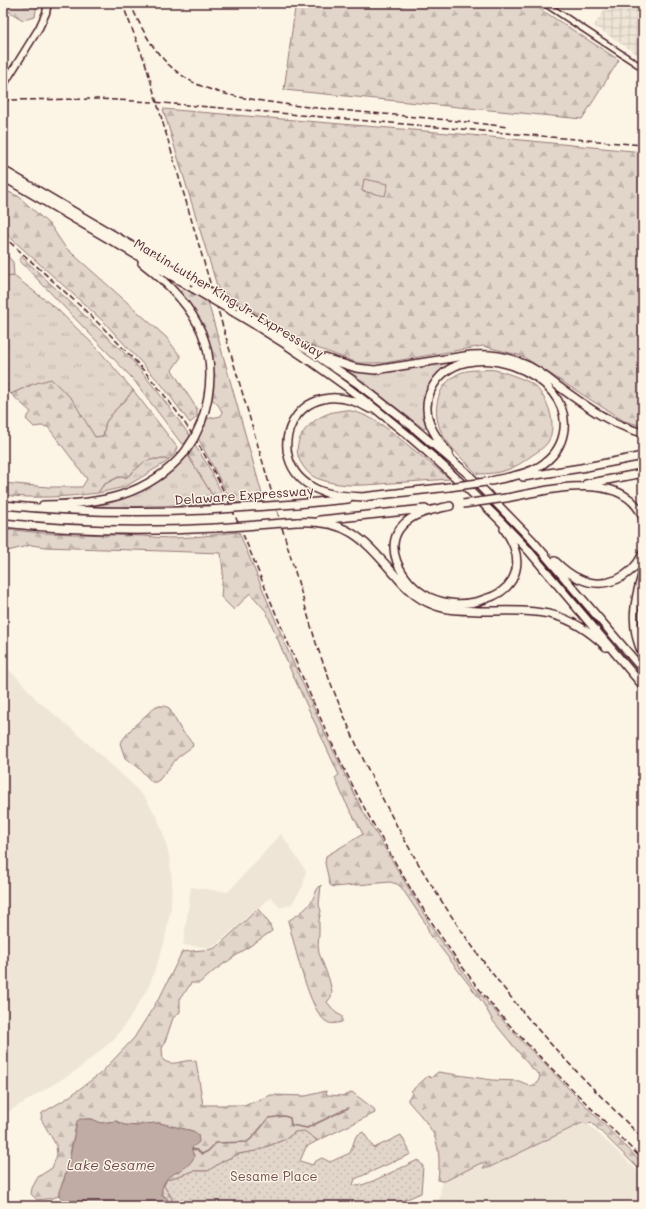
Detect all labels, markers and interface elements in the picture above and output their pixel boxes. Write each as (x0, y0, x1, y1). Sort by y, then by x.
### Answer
street label: Martin Luther King Jr. Expressway (131, 234, 327, 361)
street label: Delaware Expressway (174, 481, 314, 508)
water label: Lake Sesame (67, 1155, 155, 1174)
park label: Sesame Place (230, 1167, 318, 1184)

